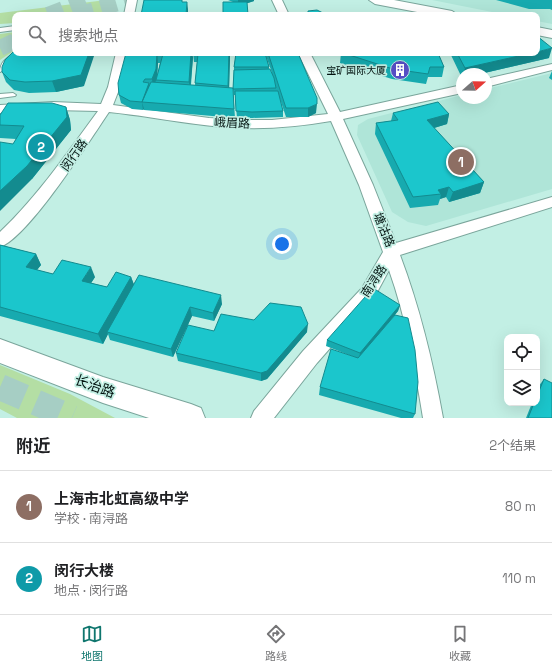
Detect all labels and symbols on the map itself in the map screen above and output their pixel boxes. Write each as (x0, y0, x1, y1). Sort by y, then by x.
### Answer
building icon: 宝矿国际大厦 (389, 59, 411, 81)
place label: 宝矿国际大厦 (326, 64, 386, 77)
north arrow (456, 68, 492, 104)
street label: 峨眉路 (214, 114, 250, 132)
pin: 2 (28, 132, 54, 162)
street label: 闵行路 (57, 136, 91, 174)
pin: 1 (448, 147, 474, 177)
street label: 塘沽路 (370, 210, 398, 250)
your location (272, 234, 292, 254)
street label: 南浔路 (357, 262, 391, 300)
street label: 长治路 (72, 370, 118, 402)

